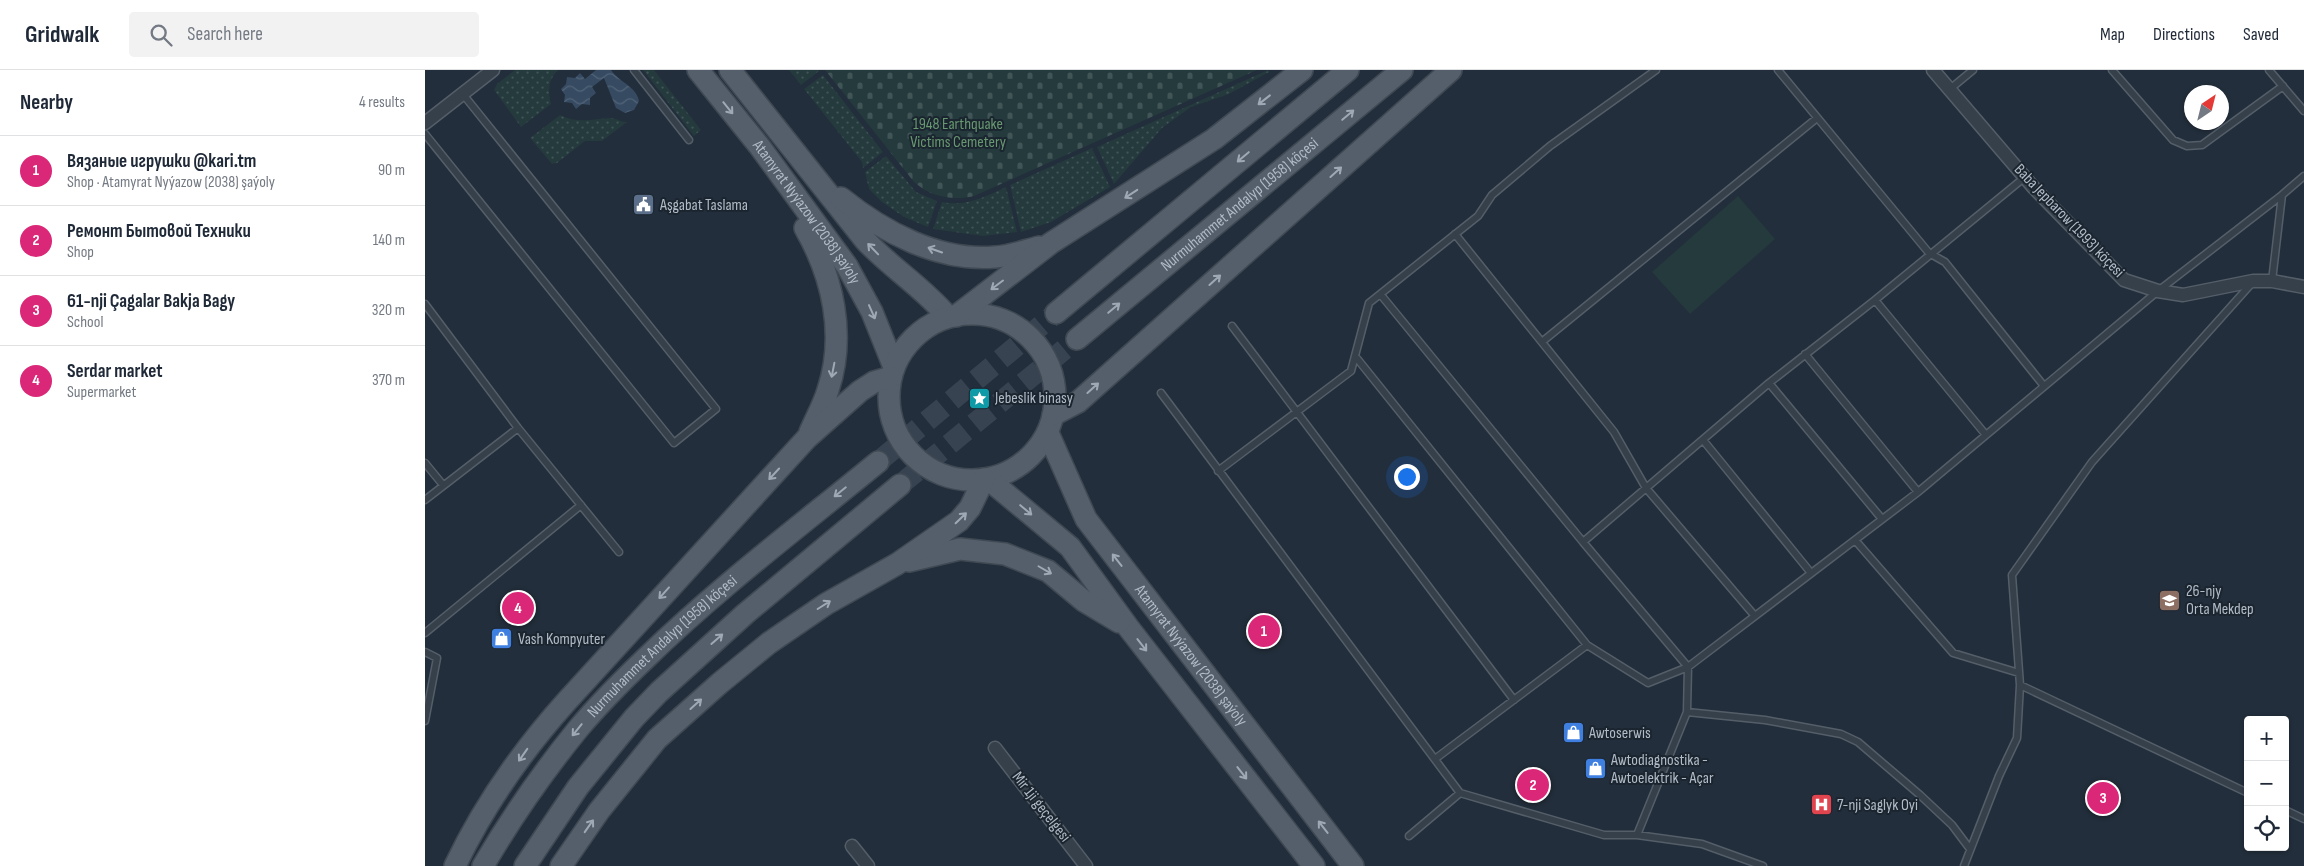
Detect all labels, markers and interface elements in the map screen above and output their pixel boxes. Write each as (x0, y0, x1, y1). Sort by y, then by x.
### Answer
search box (129, 12, 479, 57)
text: Gridwalk (25, 20, 99, 49)
icon: search (147, 21, 175, 49)
text: Search here (187, 23, 263, 46)
text: Map (2100, 24, 2125, 45)
text: Directions (2153, 24, 2215, 45)
text: Saved (2243, 24, 2279, 45)
north arrow (2184, 85, 2229, 130)
text: Nearby (20, 90, 73, 115)
text: 4 results (359, 93, 405, 112)
one-way arrow (1258, 95, 1271, 106)
one-way arrow (723, 101, 734, 114)
one-way arrow (1341, 110, 1354, 121)
park label: 1948 Earthquake Victims Cemetery (910, 115, 1006, 152)
street label: Nurmuhammet Andalyp (1958) köçesi (1157, 134, 1322, 275)
street label: Atamyrat Nyýazow (2038) şaýoly (748, 135, 865, 287)
text: Вязаные игрушки @kari.tm (67, 150, 256, 173)
one-way arrow (1237, 152, 1250, 163)
street label: Baba Jepbarow (1993) köçesi (2010, 160, 2128, 282)
text: 1 (33, 161, 39, 180)
text: 90 m (378, 161, 405, 180)
one-way arrow (1330, 166, 1343, 178)
text: Shop · Atamyrat Nyýazow (2038) şaýoly (67, 173, 275, 192)
one-way arrow (1124, 189, 1138, 199)
public building icon: Aşgabat Taslama (632, 193, 656, 217)
place label: Aşgabat Taslama (659, 196, 748, 215)
text: Ремонт Бытовой Техники (67, 220, 251, 243)
text: 2 (32, 231, 40, 250)
text: 140 m (373, 231, 405, 250)
text: Shop (67, 243, 94, 262)
one-way arrow (867, 243, 879, 256)
one-way arrow (928, 245, 944, 254)
one-way arrow (1208, 274, 1221, 286)
one-way arrow (990, 280, 1004, 290)
text: 61-nji Çagalar Bakja Bagy (67, 290, 235, 313)
text: 3 (32, 301, 40, 320)
text: 320 m (372, 301, 405, 320)
one-way arrow (1108, 302, 1121, 314)
one-way arrow (868, 304, 877, 319)
text: School (67, 313, 103, 332)
text: Serdar market (67, 360, 163, 383)
one-way arrow (827, 362, 837, 378)
text: 4 (32, 371, 40, 390)
text: 370 m (372, 371, 405, 390)
one-way arrow (1087, 382, 1100, 394)
text: Supermarket (67, 383, 136, 402)
place icon: Jebeslik binasy (967, 386, 991, 410)
place label: Jebeslik binasy (994, 389, 1073, 408)
your location (1394, 464, 1420, 490)
one-way arrow (768, 467, 780, 480)
one-way arrow (834, 487, 847, 498)
one-way arrow (1019, 504, 1032, 515)
one-way arrow (954, 512, 967, 524)
one-way arrow (1112, 554, 1123, 567)
one-way arrow (1037, 566, 1052, 576)
street label: Nurmuhammet Andalyp (1958) köçesi (583, 571, 741, 721)
street label: Atamyrat Nyýazow (2038) şaýoly (1130, 580, 1251, 730)
place label: 26-njy Orta Mekdep (2186, 582, 2254, 619)
one-way arrow (658, 587, 670, 600)
school or university icon: 26-njy Orta Mekdep (2158, 588, 2182, 612)
pin: 4 (502, 589, 534, 627)
one-way arrow (817, 600, 831, 610)
pin: 1 (1248, 612, 1280, 650)
shop icon: Vash Kompyuter (490, 627, 514, 651)
place label: Vash Kompyuter (518, 630, 605, 649)
one-way arrow (710, 633, 723, 644)
one-way arrow (1137, 638, 1147, 652)
one-way arrow (689, 699, 702, 710)
map controls (2244, 716, 2289, 851)
button: + (2244, 716, 2289, 761)
shop icon: Awtoserwis (1561, 721, 1585, 745)
one-way arrow (572, 724, 583, 737)
place label: Awtoserwis (1588, 724, 1651, 743)
one-way arrow (518, 748, 528, 762)
place label: Awtodiagnostika - Awtoelektrik - Açar (1610, 751, 1714, 788)
shop icon: Awtodiagnostika - Awtoelektrik - Açar (1583, 757, 1607, 781)
button: − (2244, 761, 2289, 806)
pin: 2 (1517, 766, 1549, 804)
one-way arrow (1236, 767, 1247, 780)
street label: Mir 1ji geçelgesi (1008, 768, 1074, 846)
pin: 3 (2087, 779, 2119, 817)
hospital icon: 7-nji Saglyk Oyi (1809, 793, 1833, 817)
place label: 7-nji Saglyk Oyi (1837, 796, 1918, 815)
button: locate (2244, 806, 2289, 851)
one-way arrow (584, 819, 594, 833)
one-way arrow (1318, 821, 1329, 834)

